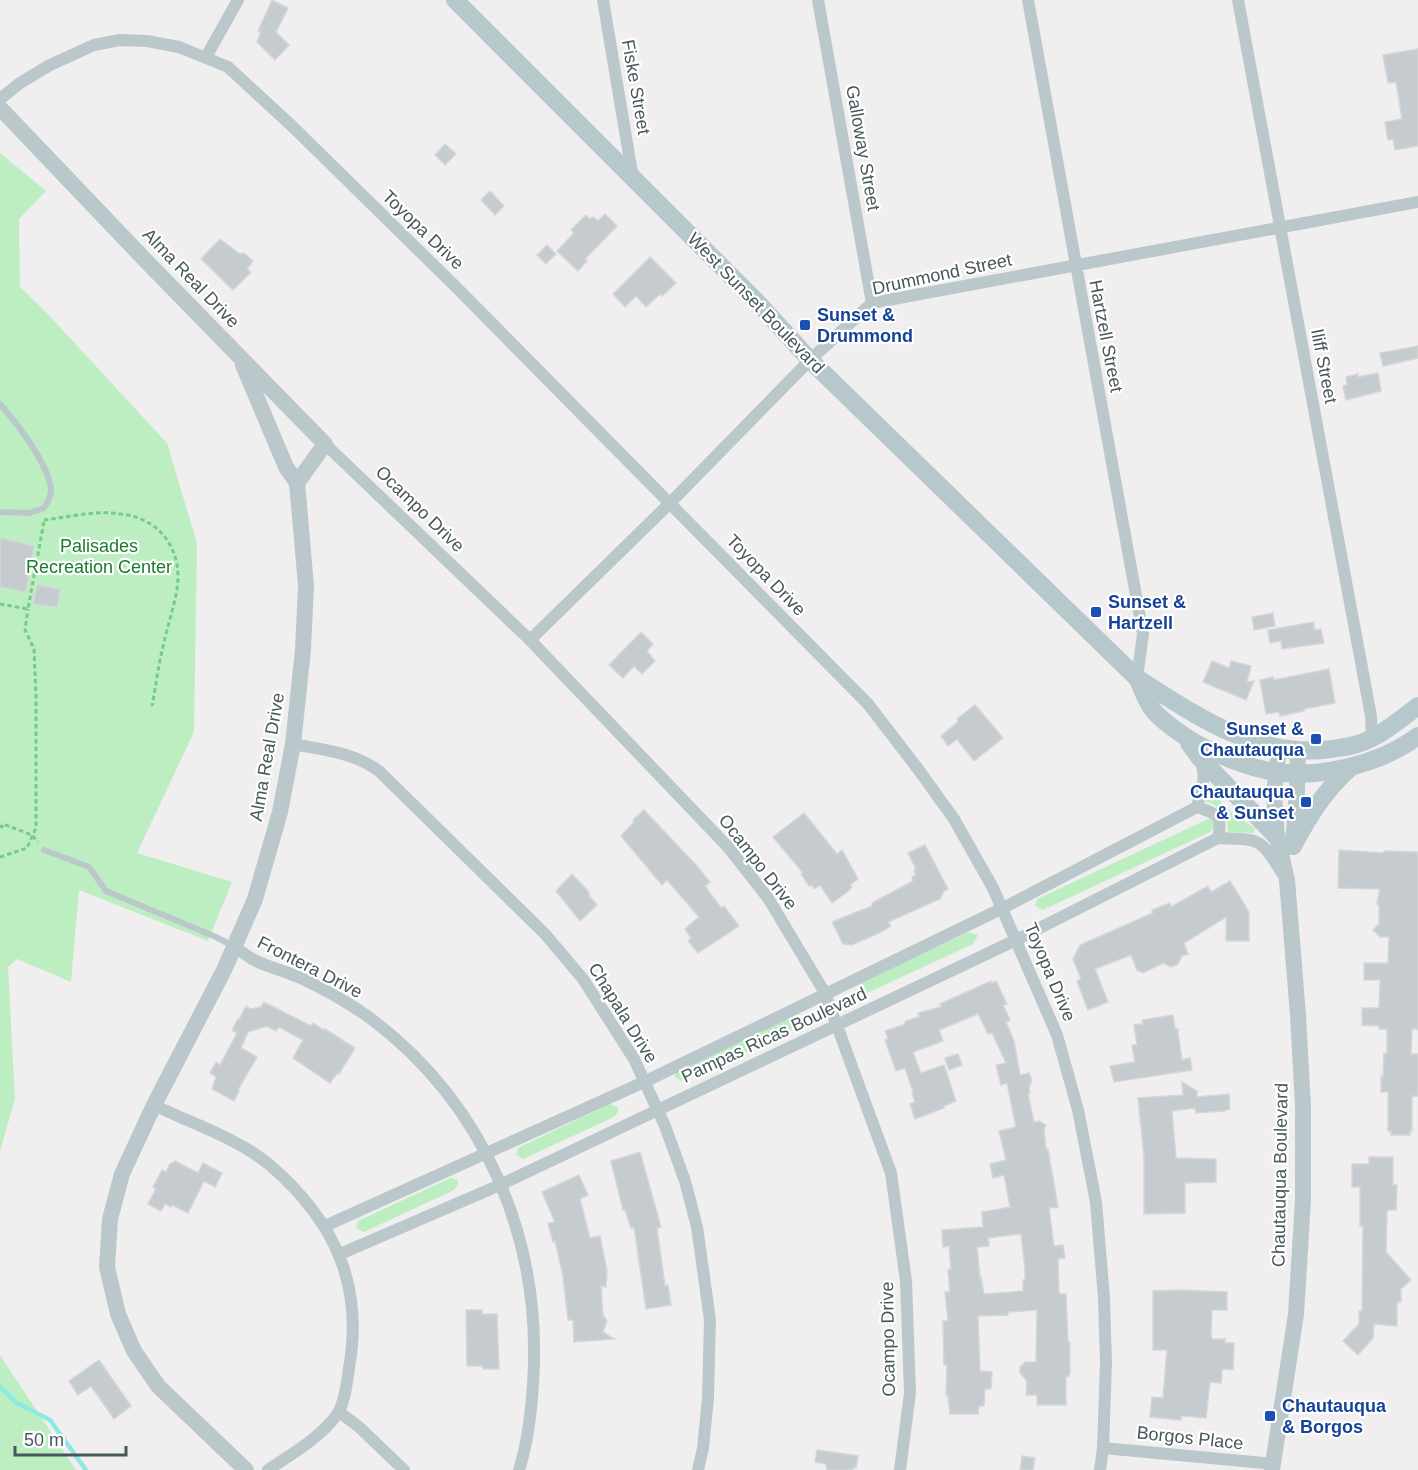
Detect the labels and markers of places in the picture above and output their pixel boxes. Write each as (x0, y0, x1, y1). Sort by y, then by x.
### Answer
place label: Sunset & Drummond (817, 305, 913, 346)
marker: Sunset & Drummond (798, 318, 812, 332)
place label: Sunset & Hartzell (1108, 592, 1186, 633)
marker: Sunset & Hartzell (1089, 605, 1103, 619)
place label: Sunset & Chautauqua (1200, 719, 1305, 760)
marker: Sunset & Chautauqua (1309, 732, 1323, 746)
place label: Chautauqua & Sunset (1190, 782, 1295, 823)
marker: Chautauqua & Sunset (1299, 795, 1313, 809)
place label: Chautauqua & Borgos (1282, 1396, 1387, 1437)
marker: Chautauqua & Borgos (1263, 1409, 1277, 1423)

